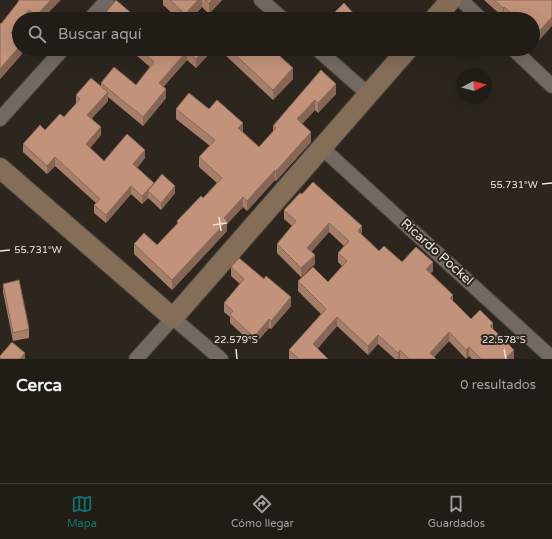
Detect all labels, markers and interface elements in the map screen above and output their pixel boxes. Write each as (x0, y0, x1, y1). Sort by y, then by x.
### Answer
search box (12, 12, 540, 56)
icon: search (26, 23, 48, 45)
text: Buscar aquí (58, 25, 141, 43)
north arrow (456, 68, 492, 104)
text: 55.731°W (490, 179, 538, 191)
street label: Ricardo Pockel (397, 215, 477, 289)
text: 55.731°W (14, 244, 62, 256)
text: 22.579°S (214, 334, 258, 346)
text: 22.578°S (482, 334, 526, 346)
text: Cerca (16, 375, 62, 396)
text: 0 resultados (460, 377, 536, 393)
tab: Mapa (67, 493, 97, 530)
tab: Cómo llegar (231, 493, 294, 530)
tab: Guardados (428, 493, 485, 530)

